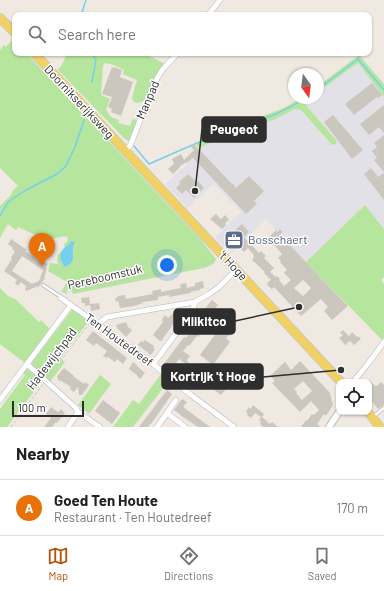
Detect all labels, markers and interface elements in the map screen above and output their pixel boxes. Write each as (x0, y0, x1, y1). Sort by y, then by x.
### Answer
search box (12, 12, 372, 56)
icon: search (26, 23, 48, 45)
text: Search here (58, 25, 136, 43)
street label: Doornikserijksweg (42, 62, 117, 141)
north arrow (288, 68, 324, 104)
street label: Manpad (133, 78, 161, 121)
callout: Peugeot (202, 117, 266, 142)
text: Peugeot (210, 121, 258, 137)
office icon: Bosschaert (223, 229, 245, 251)
place label: Bosschaert (248, 232, 308, 246)
pin: A (29, 233, 55, 266)
street label: 't Hoge (216, 248, 251, 283)
your location (157, 255, 177, 275)
street label: Pereboomstuk (66, 261, 143, 291)
callout: Miikitco (174, 309, 235, 334)
street label: Ten Houtedreef (83, 310, 156, 369)
text: Miikitco (181, 313, 227, 329)
street label: Hadewijchpad (24, 325, 79, 392)
callout: Kortrijk 't Hoge (162, 364, 263, 389)
text: Kortrijk 't Hoge (170, 368, 256, 384)
map controls (336, 379, 372, 415)
button: locate (336, 379, 372, 415)
scale bar (12, 399, 84, 418)
text: 100 m (18, 401, 46, 414)
text: Nearby (16, 443, 70, 463)
text: Goed Ten Houte (54, 491, 158, 509)
text: A (25, 500, 33, 516)
text: 170 m (337, 500, 368, 516)
text: Restaurant · Ten Houtedreef (54, 509, 212, 525)
tab: Map (47, 545, 69, 582)
tab: Directions (164, 545, 213, 582)
tab: Saved (308, 545, 337, 582)

